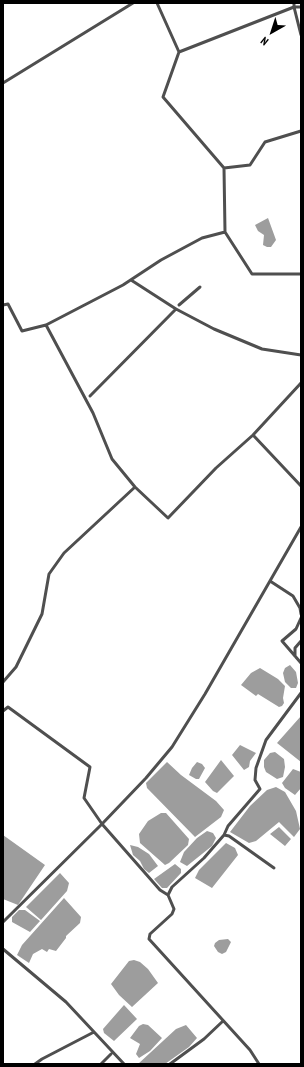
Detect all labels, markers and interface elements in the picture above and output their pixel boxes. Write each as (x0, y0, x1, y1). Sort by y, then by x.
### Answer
north arrow (252, 12, 292, 52)
text: N (258, 34, 271, 49)

